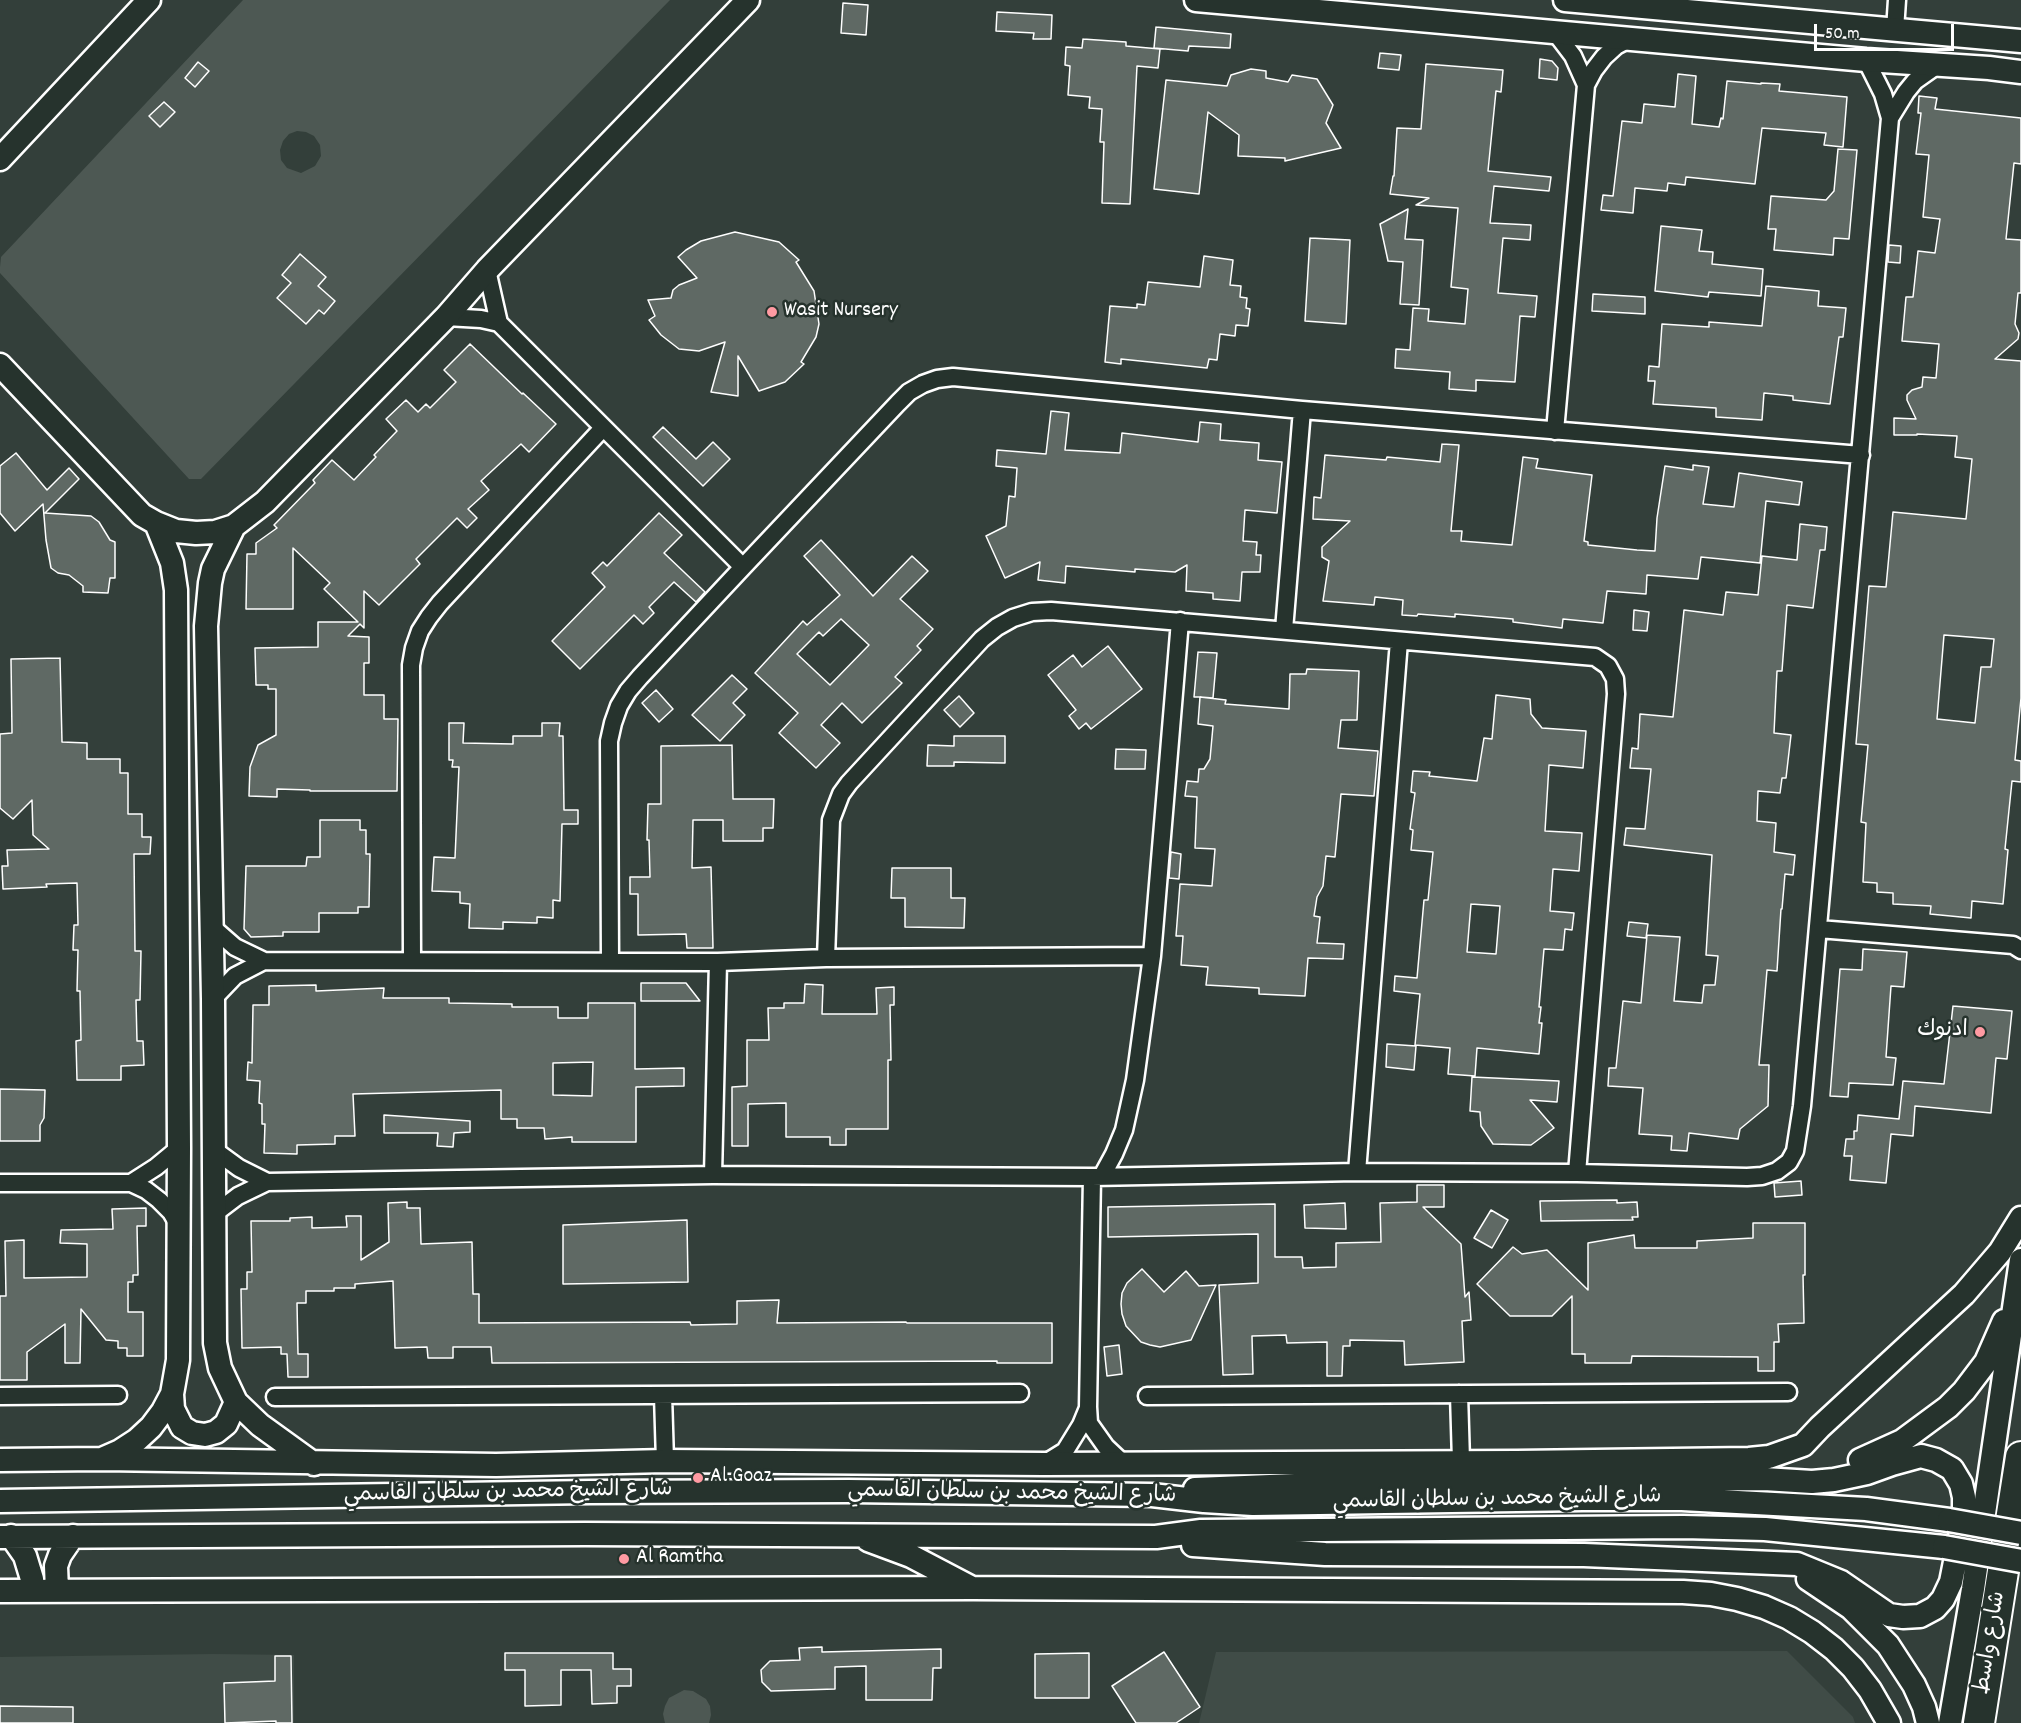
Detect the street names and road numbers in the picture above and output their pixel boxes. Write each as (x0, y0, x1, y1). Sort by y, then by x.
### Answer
street label: شارع الشيخ محمد بن سلطان القاسمي (343, 1478, 673, 1510)
street label: شارع الشيخ محمد بن سلطان القاسمي (847, 1479, 1177, 1511)
street label: شارع الشيخ محمد بن سلطان القاسمي (1332, 1485, 1662, 1517)
street label: شارع واسط (1971, 1590, 2013, 1696)

